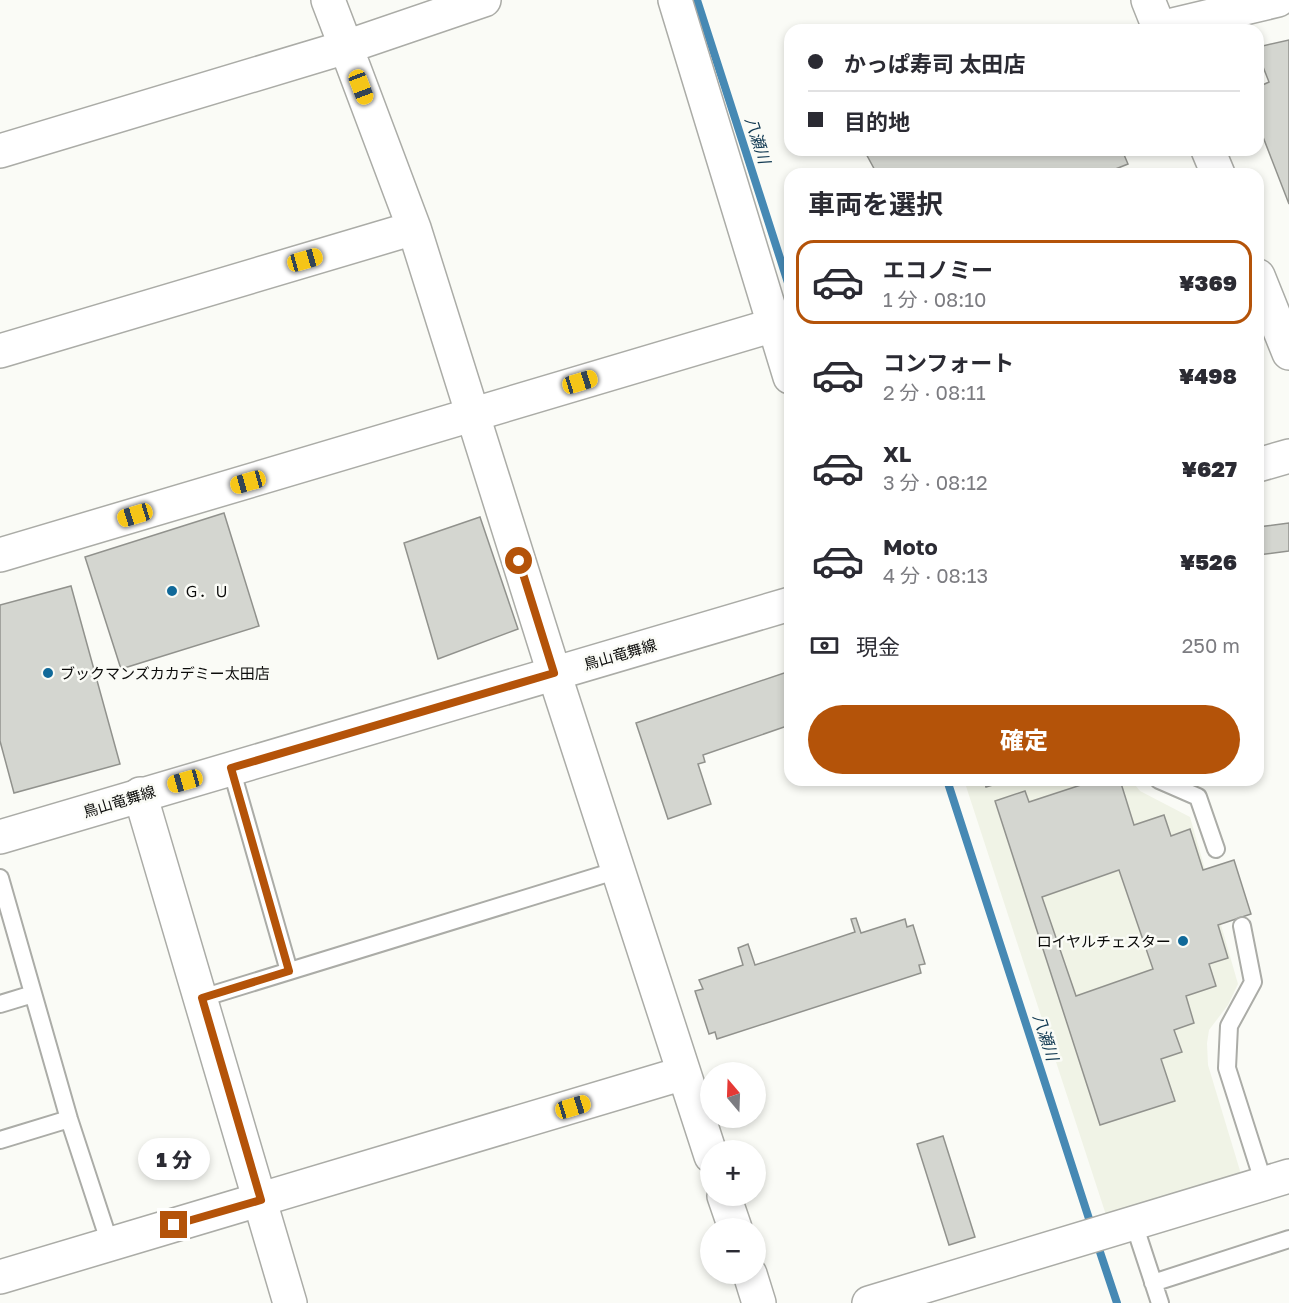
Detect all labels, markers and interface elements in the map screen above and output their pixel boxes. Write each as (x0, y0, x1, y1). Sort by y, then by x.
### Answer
text: かっぱ寿司 太田店 (844, 50, 1026, 77)
car (346, 67, 376, 107)
text: 目的地 (844, 108, 910, 135)
water label: 八瀬川 (741, 114, 776, 168)
text: 車両を選択 (808, 188, 943, 220)
car (285, 246, 325, 274)
icon: car (811, 255, 865, 309)
text: エコノミー (883, 256, 993, 283)
text: ¥369 (1179, 269, 1237, 296)
text: 1 分 · 08:10 (883, 287, 986, 311)
icon: car (811, 348, 865, 402)
text: コンフォート (883, 349, 1014, 376)
text: ¥498 (1179, 362, 1237, 389)
car (560, 368, 600, 396)
text: 2 分 · 08:11 (883, 380, 986, 404)
text: XL (883, 440, 911, 467)
icon: car (811, 441, 865, 495)
text: ¥627 (1182, 455, 1237, 482)
car (228, 468, 268, 496)
text: 3 分 · 08:12 (883, 470, 988, 494)
car (115, 501, 155, 529)
text: Moto (883, 533, 938, 560)
icon: car (811, 534, 865, 588)
route start (505, 547, 532, 574)
text: ¥526 (1180, 548, 1237, 575)
text: 4 分 · 08:13 (883, 563, 988, 587)
place label: Ｇ．Ｕ (184, 582, 229, 600)
marker: Ｇ．Ｕ (165, 584, 179, 598)
icon: cash (808, 629, 841, 662)
text: 現金 (856, 633, 900, 660)
text: 250 m (1182, 633, 1240, 657)
street label: 鳥山竜舞線 (581, 635, 659, 673)
place label: ブックマンズカカデミー太田店 (60, 664, 270, 682)
marker: ブックマンズカカデミー太田店 (41, 666, 55, 680)
button: 確定 (808, 705, 1240, 774)
car (165, 767, 205, 795)
street label: 鳥山竜舞線 (80, 781, 158, 821)
place label: ロイヤルチェスター (1036, 932, 1171, 950)
marker: ロイヤルチェスター (1176, 934, 1190, 948)
water label: 八瀬川 (1029, 1011, 1064, 1065)
north arrow (700, 1062, 766, 1128)
map controls (700, 1062, 766, 1284)
car (553, 1093, 593, 1121)
callout: 1 分 (138, 1138, 210, 1180)
button: + (700, 1140, 766, 1206)
text: 1 分 (156, 1147, 192, 1171)
route end (160, 1211, 187, 1238)
button: − (700, 1218, 766, 1284)

